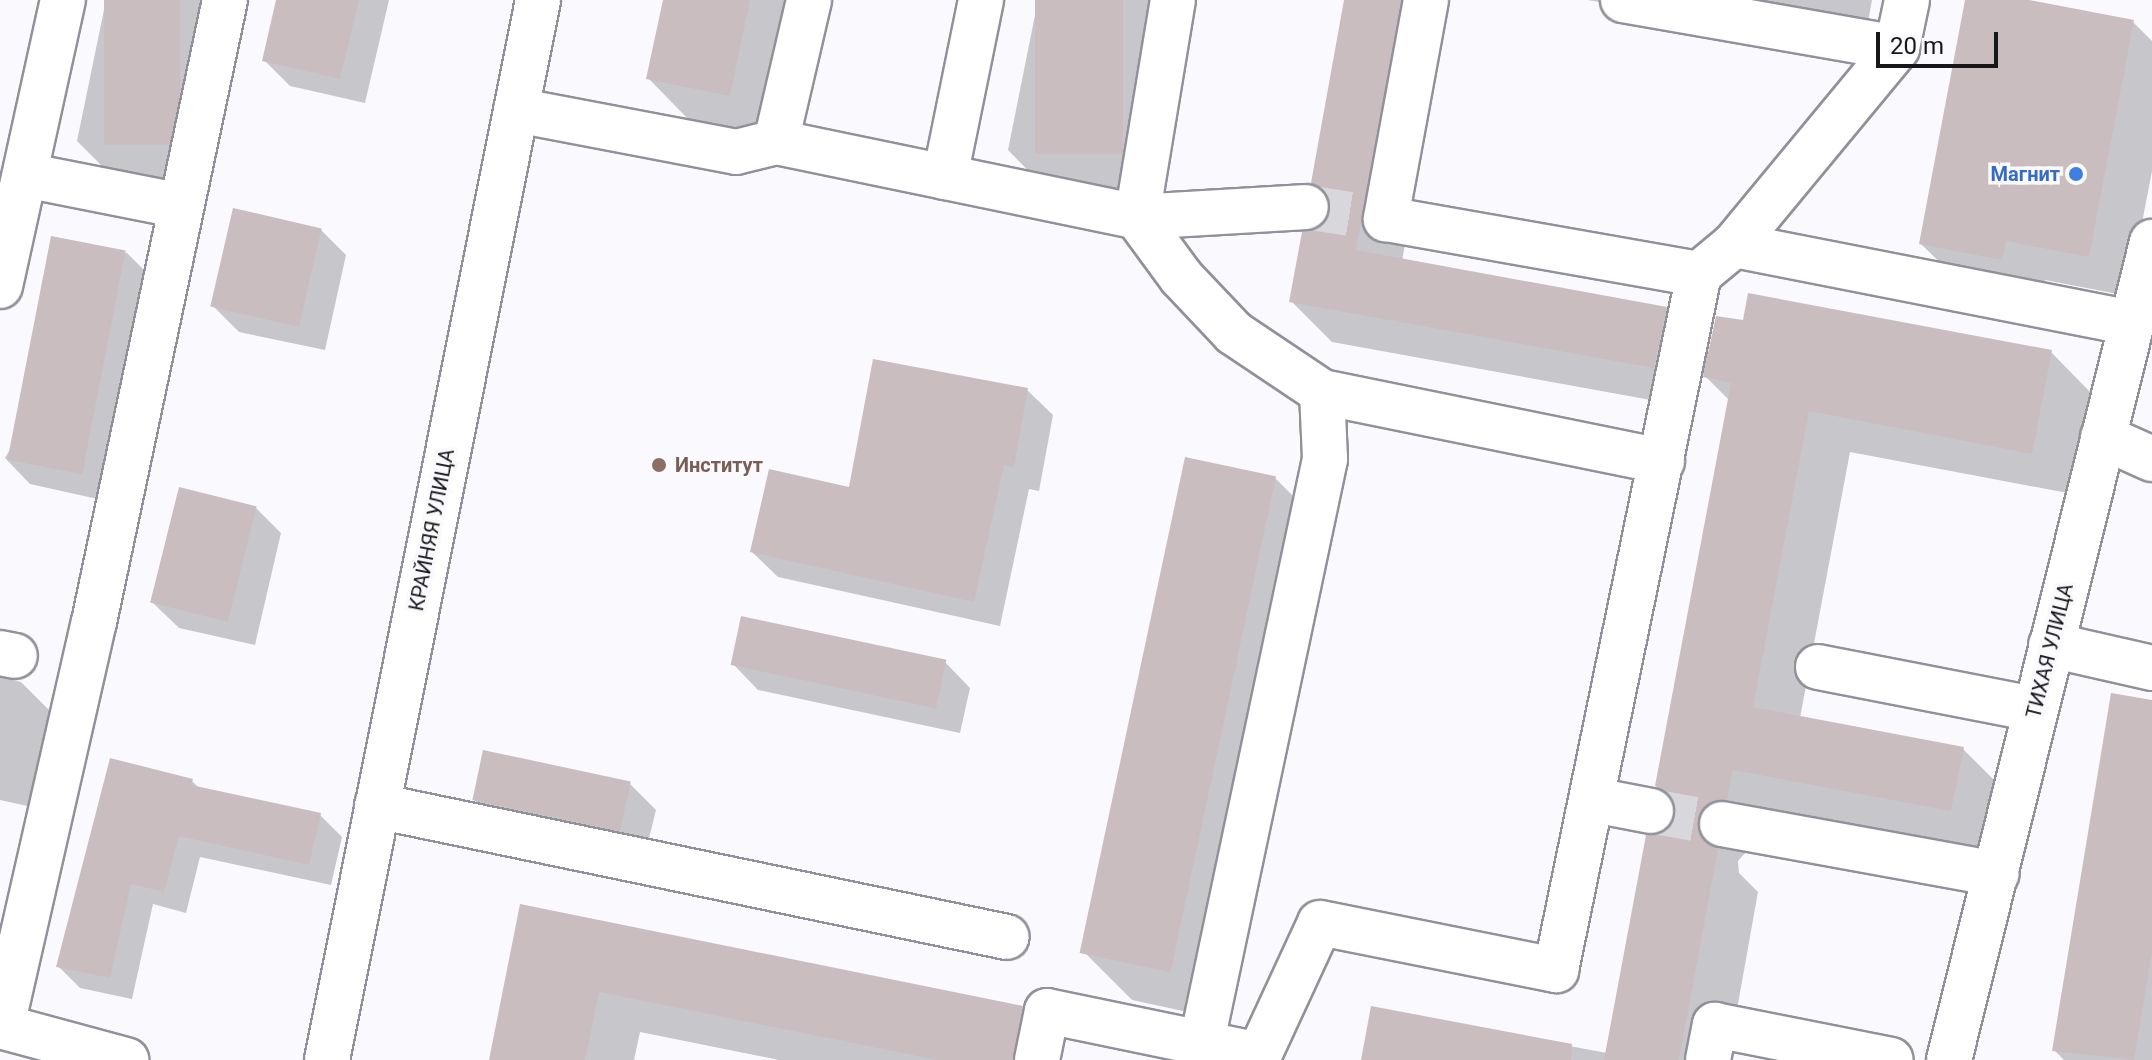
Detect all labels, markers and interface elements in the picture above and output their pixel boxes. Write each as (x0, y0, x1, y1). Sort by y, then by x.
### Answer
scale bar (1880, 16, 2002, 66)
text: 20 m (1890, 32, 1944, 60)
place label: Магнит (1991, 162, 2060, 186)
marker: Магнит (2067, 165, 2085, 183)
street label: КРАЙНЯЯ УЛИЦА (405, 447, 459, 613)
place label: Институт (675, 453, 763, 477)
marker: Институт (650, 456, 668, 474)
street label: ТИХАЯ УЛИЦА (2022, 581, 2078, 721)

